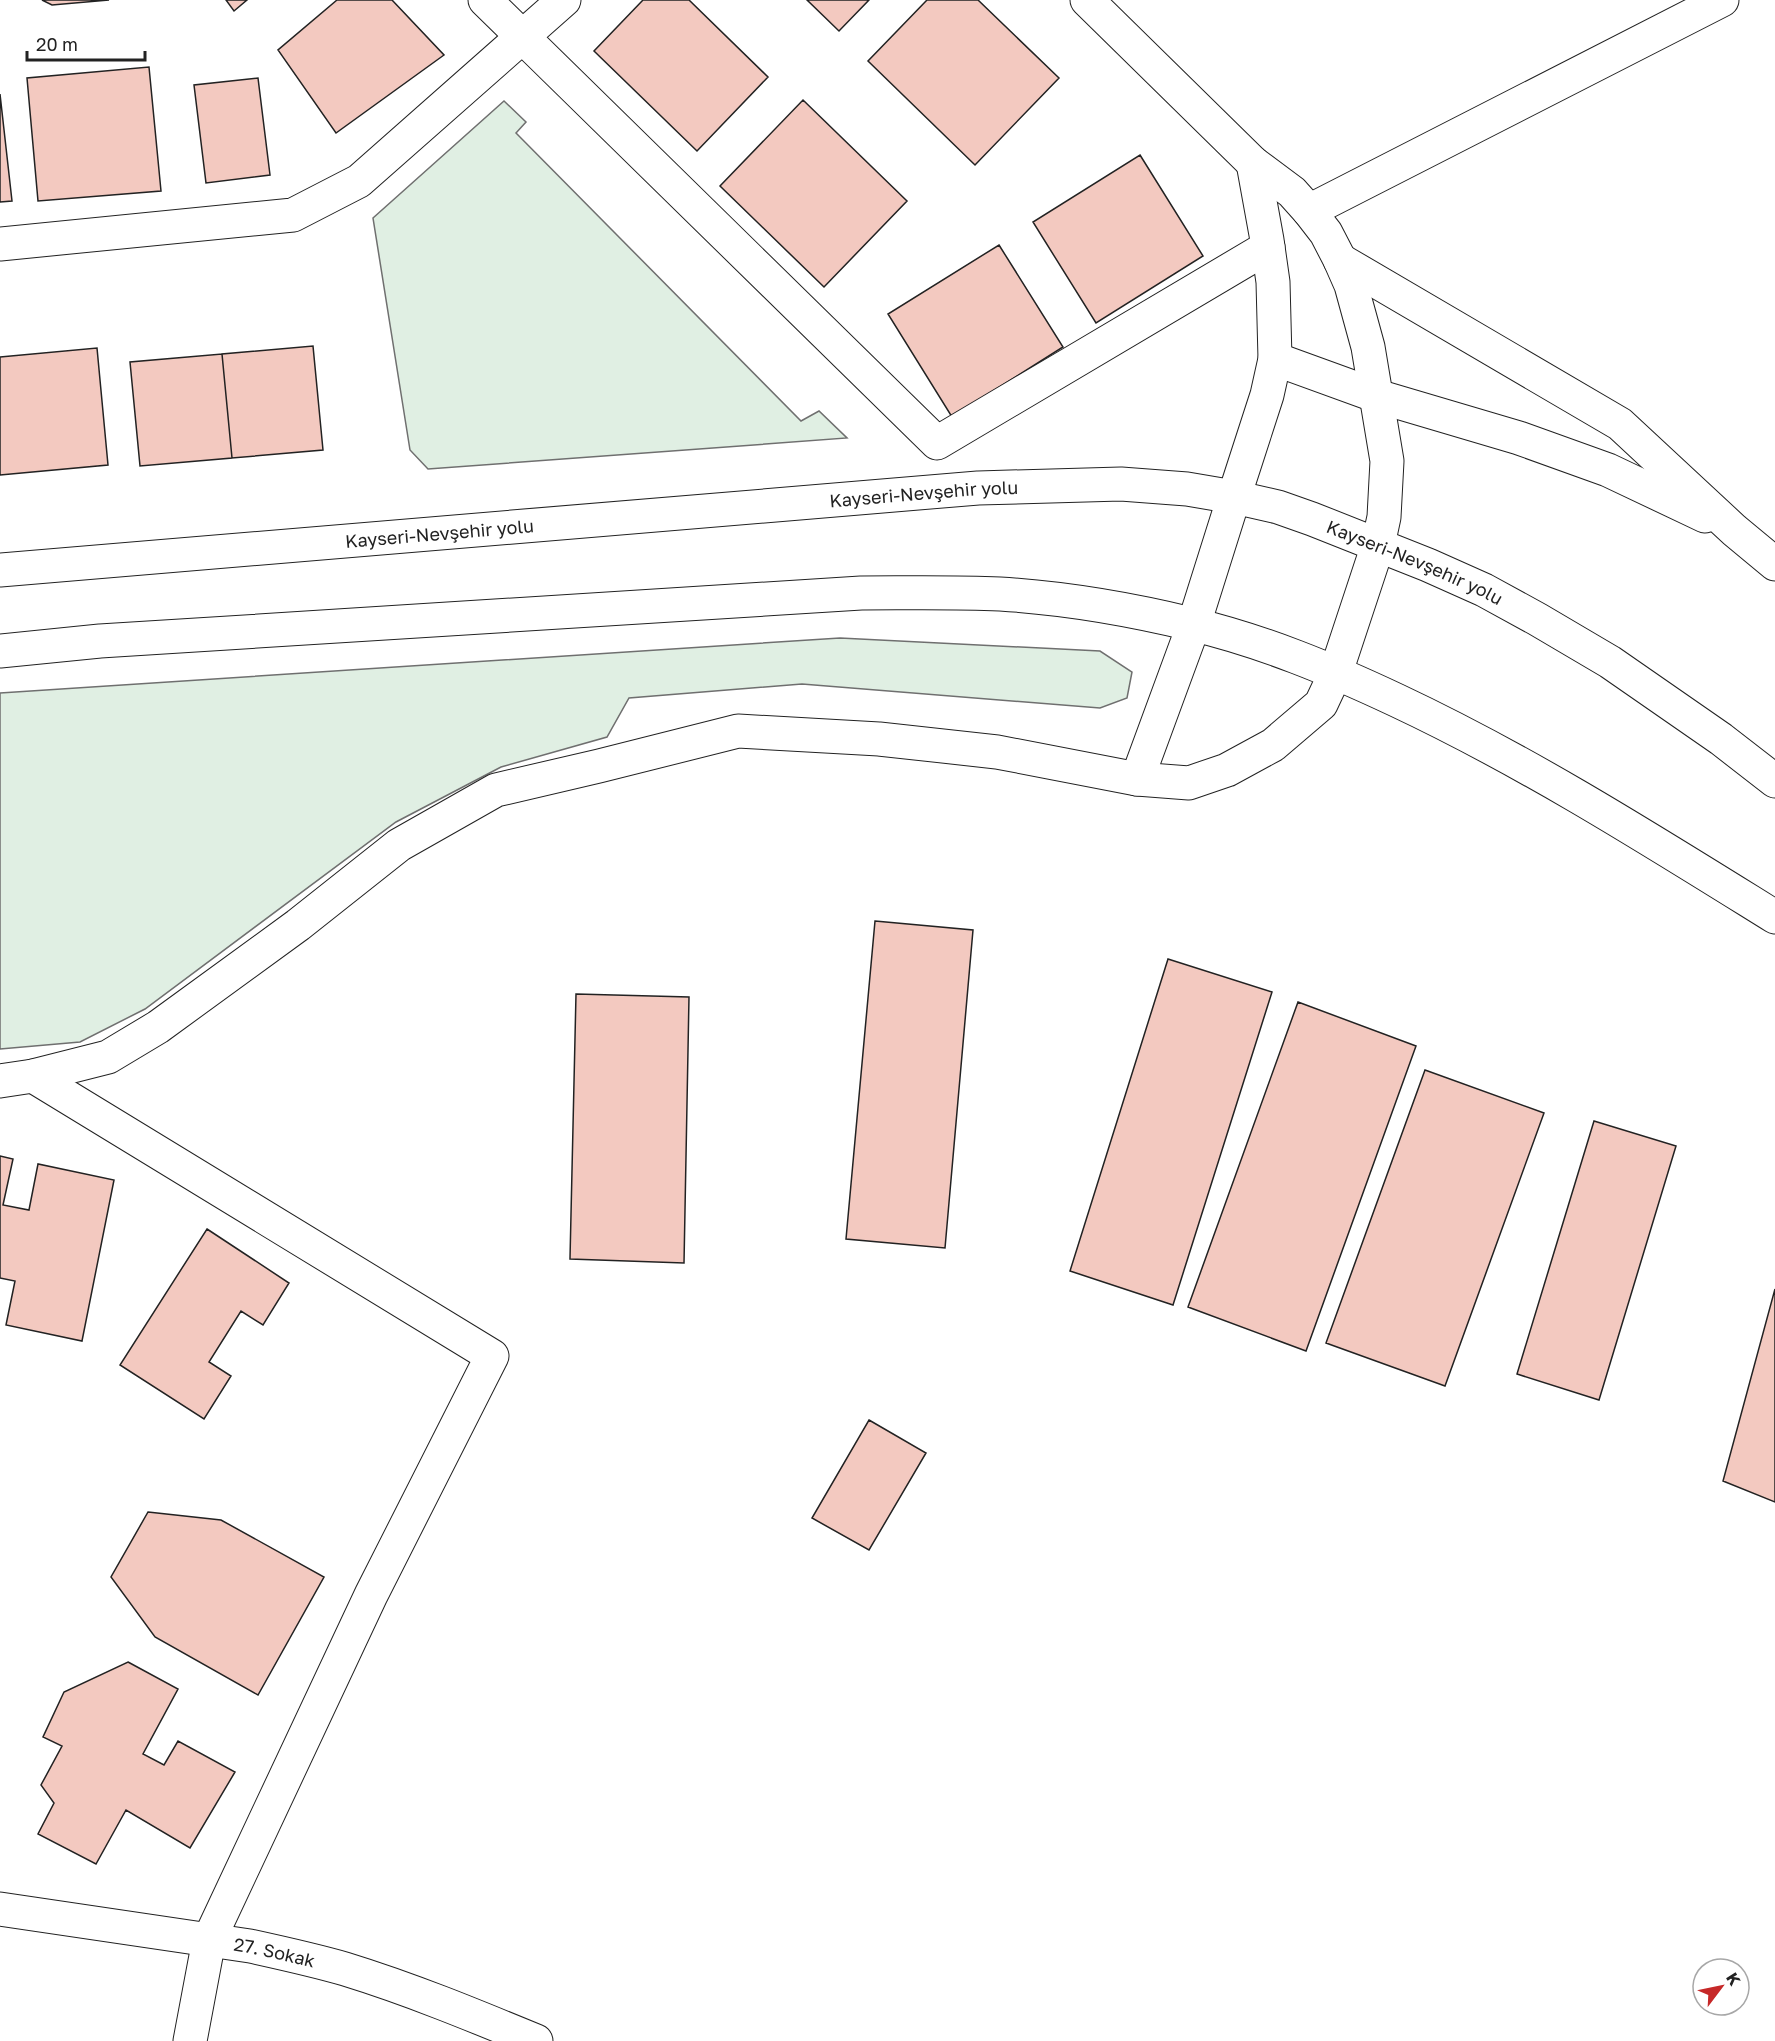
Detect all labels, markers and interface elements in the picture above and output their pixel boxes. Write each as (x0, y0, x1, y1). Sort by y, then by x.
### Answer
scale bar (27, 24, 146, 62)
text: 20 m (36, 33, 78, 55)
street label: Kayseri-Nevşehir yolu (828, 476, 1019, 511)
street label: Kayseri-Nevşehir yolu (344, 514, 535, 552)
street label: Kayseri-Nevşehir yolu (1324, 515, 1507, 609)
street label: 27. Sokak (233, 1933, 318, 1972)
north arrow (1691, 1957, 1751, 2017)
text: K (1722, 1969, 1745, 1990)

